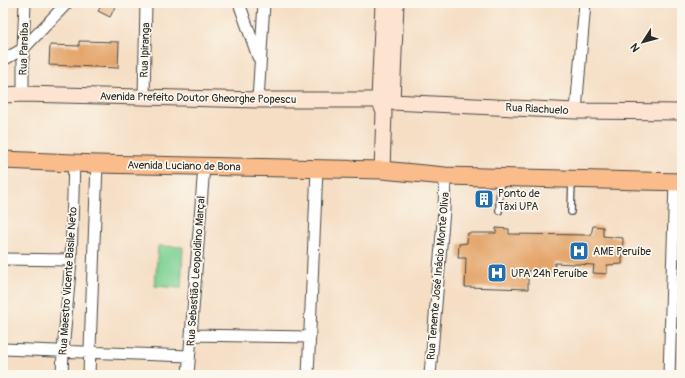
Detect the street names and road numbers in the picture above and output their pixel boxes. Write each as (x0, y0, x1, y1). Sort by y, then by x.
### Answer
street label: Rua Paraíba (17, 22, 31, 76)
street label: Rua Ipiranga (138, 22, 152, 78)
street label: Avenida Prefeito Doutor Gheorghe Popescu (100, 90, 296, 106)
street label: Rua Riachuelo (505, 101, 569, 117)
street label: Avenida Luciano de Bona (127, 159, 241, 173)
street label: Rua Tenente José Inácio Monte Oliva (424, 191, 452, 361)
street label: Rua Sebastião Leopoldino Marçal (184, 195, 208, 347)
street label: Rua Maestro Vicente Basile Neto (56, 206, 80, 356)

